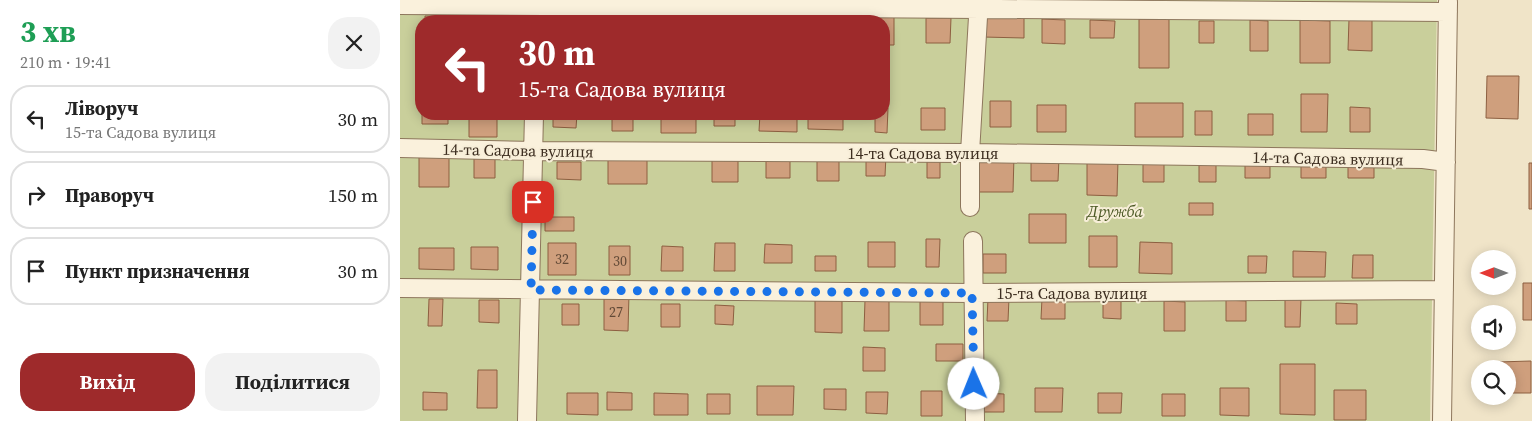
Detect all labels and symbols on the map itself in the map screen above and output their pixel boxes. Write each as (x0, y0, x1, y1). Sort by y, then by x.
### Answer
street label: 14-та Садова вулиця (442, 138, 594, 162)
street label: 14-та Садова вулиця (847, 142, 999, 164)
street label: 14-та Садова вулиця (1252, 146, 1404, 170)
pin (512, 181, 554, 223)
park label: Дружба (1085, 200, 1144, 222)
house number: 32 (555, 249, 569, 269)
north arrow (1471, 250, 1516, 295)
house number: 30 (613, 251, 627, 271)
street label: 15-та Садова вулиця (996, 282, 1148, 304)
house number: 27 (609, 302, 623, 322)
position arrow (947, 357, 999, 409)

